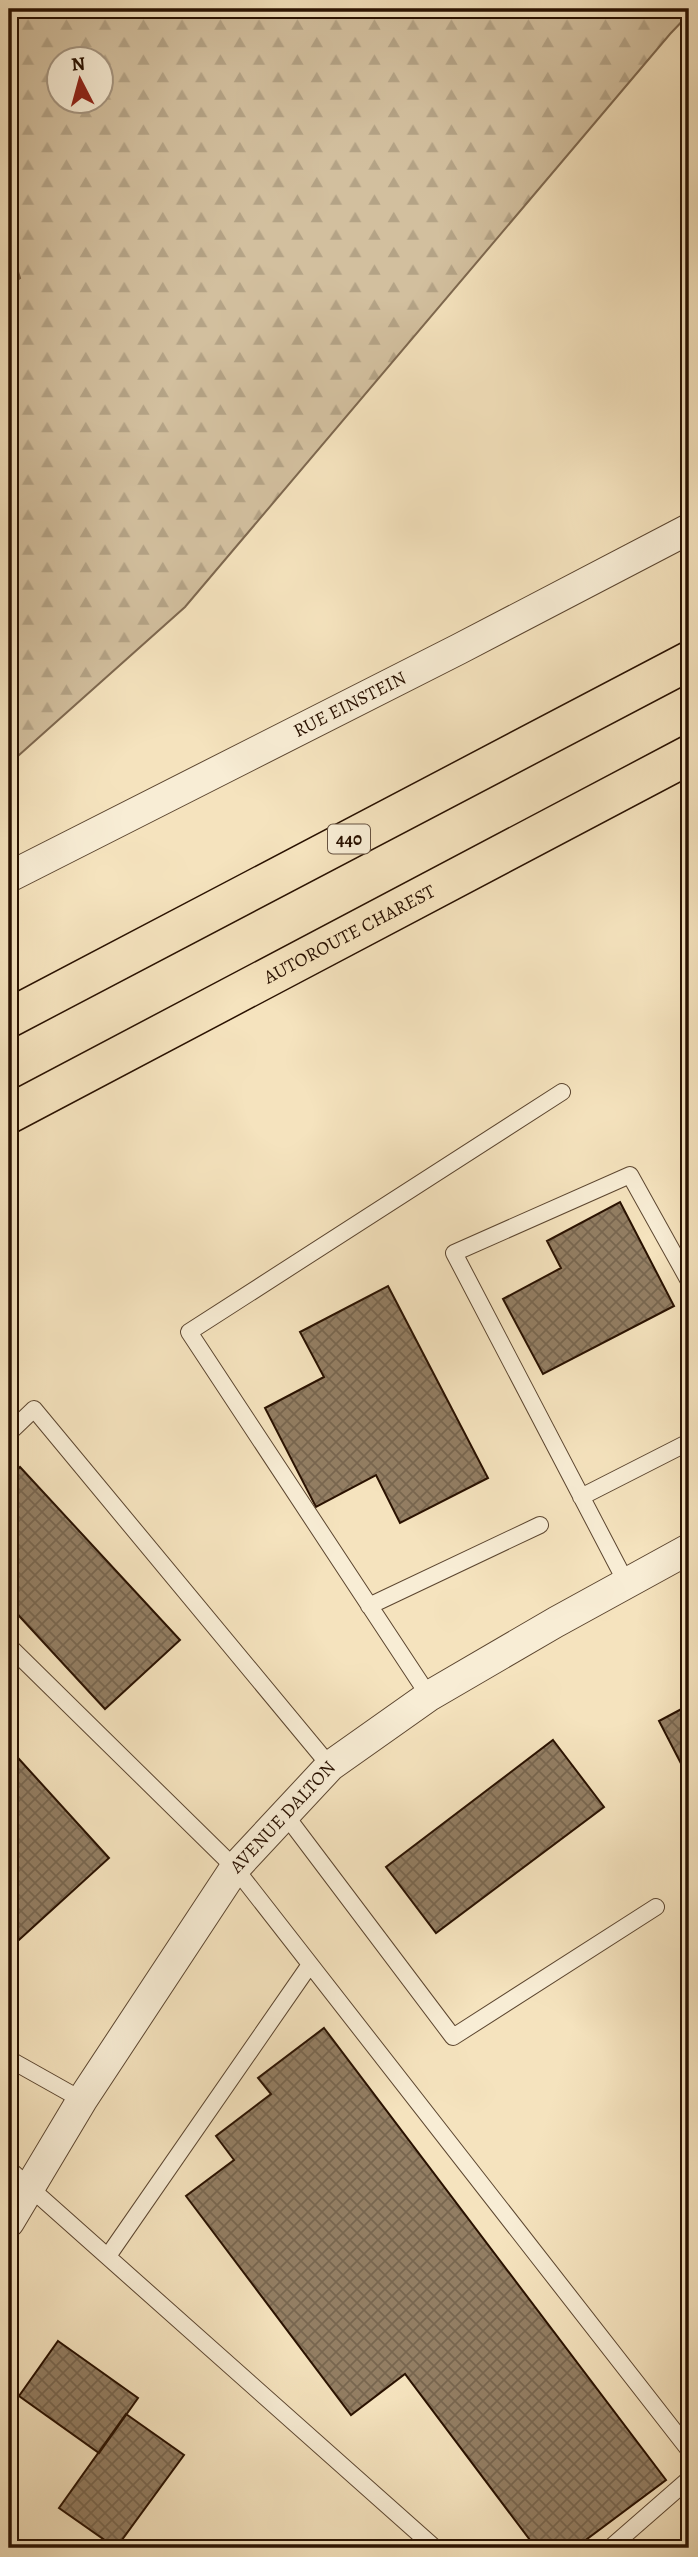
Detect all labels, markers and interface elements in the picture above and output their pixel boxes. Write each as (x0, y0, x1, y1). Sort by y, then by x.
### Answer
north arrow (46, 46, 116, 116)
text: N (70, 50, 87, 78)
street label: RUE EINSTEIN (289, 665, 411, 744)
road number: 440 (328, 824, 370, 854)
street label: AUTOROUTE CHAREST (258, 878, 440, 991)
street label: AVENUE DALTON (223, 1755, 342, 1879)

